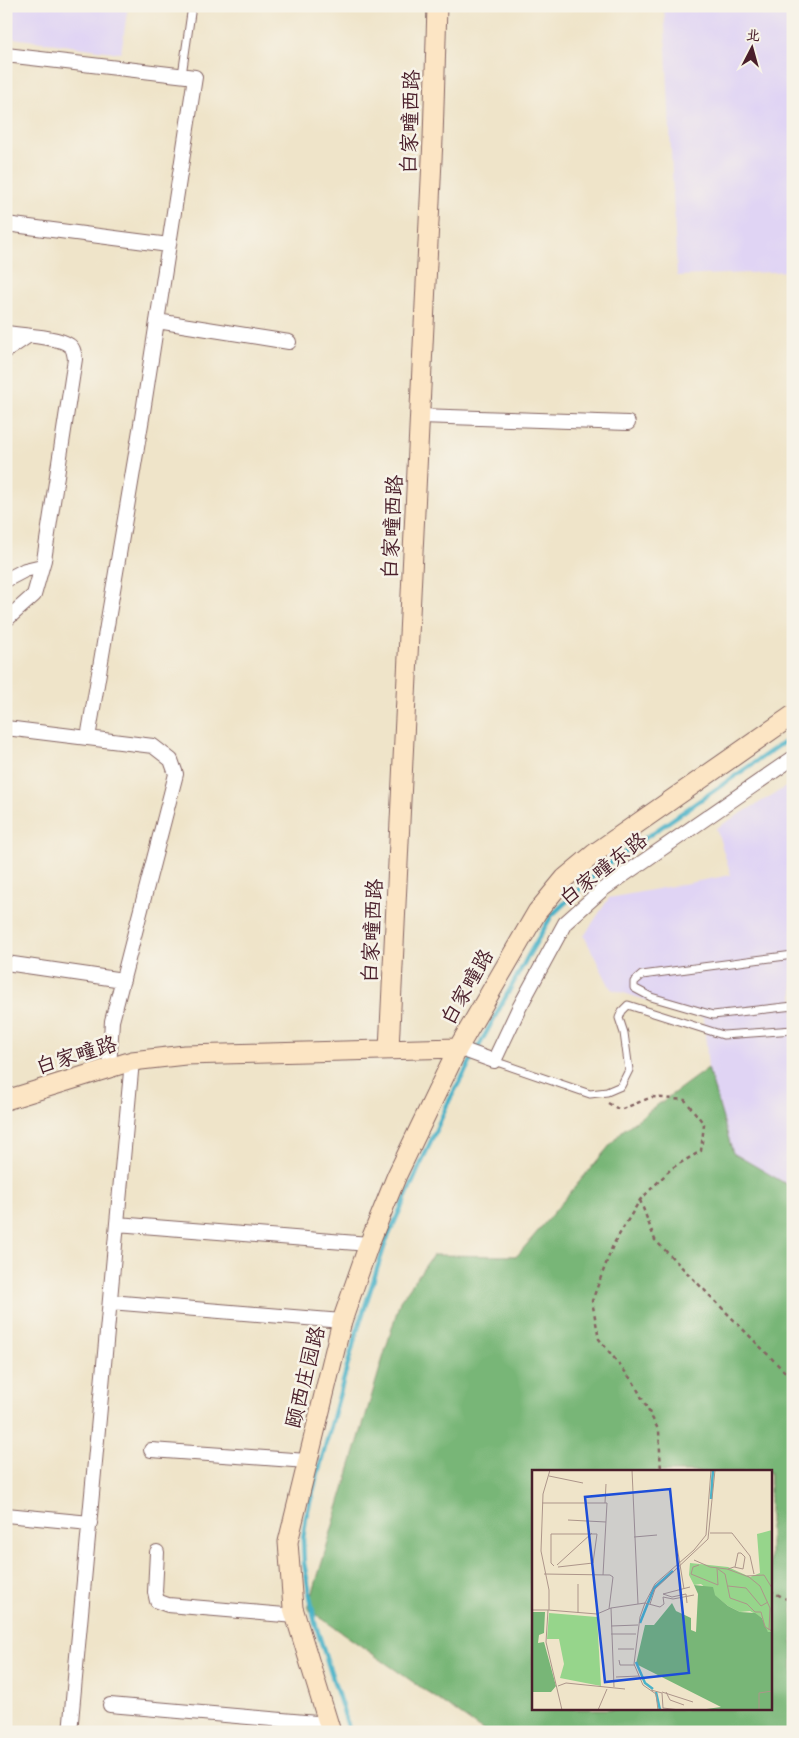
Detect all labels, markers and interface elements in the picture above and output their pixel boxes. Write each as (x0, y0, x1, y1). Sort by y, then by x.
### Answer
north arrow (726, 22, 776, 72)
text: 北 (745, 26, 761, 45)
street label: 白家疃西路 (395, 69, 424, 175)
street label: 白家疃西路 (376, 474, 407, 580)
street label: 白家疃东路 (554, 826, 652, 911)
street label: 白家疃西路 (356, 878, 387, 984)
street label: 白家疃路 (435, 944, 498, 1029)
street label: 白家疃路 (32, 1030, 120, 1079)
street label: 颐西庄园路 (280, 1323, 329, 1431)
inset map (532, 1470, 772, 1710)

